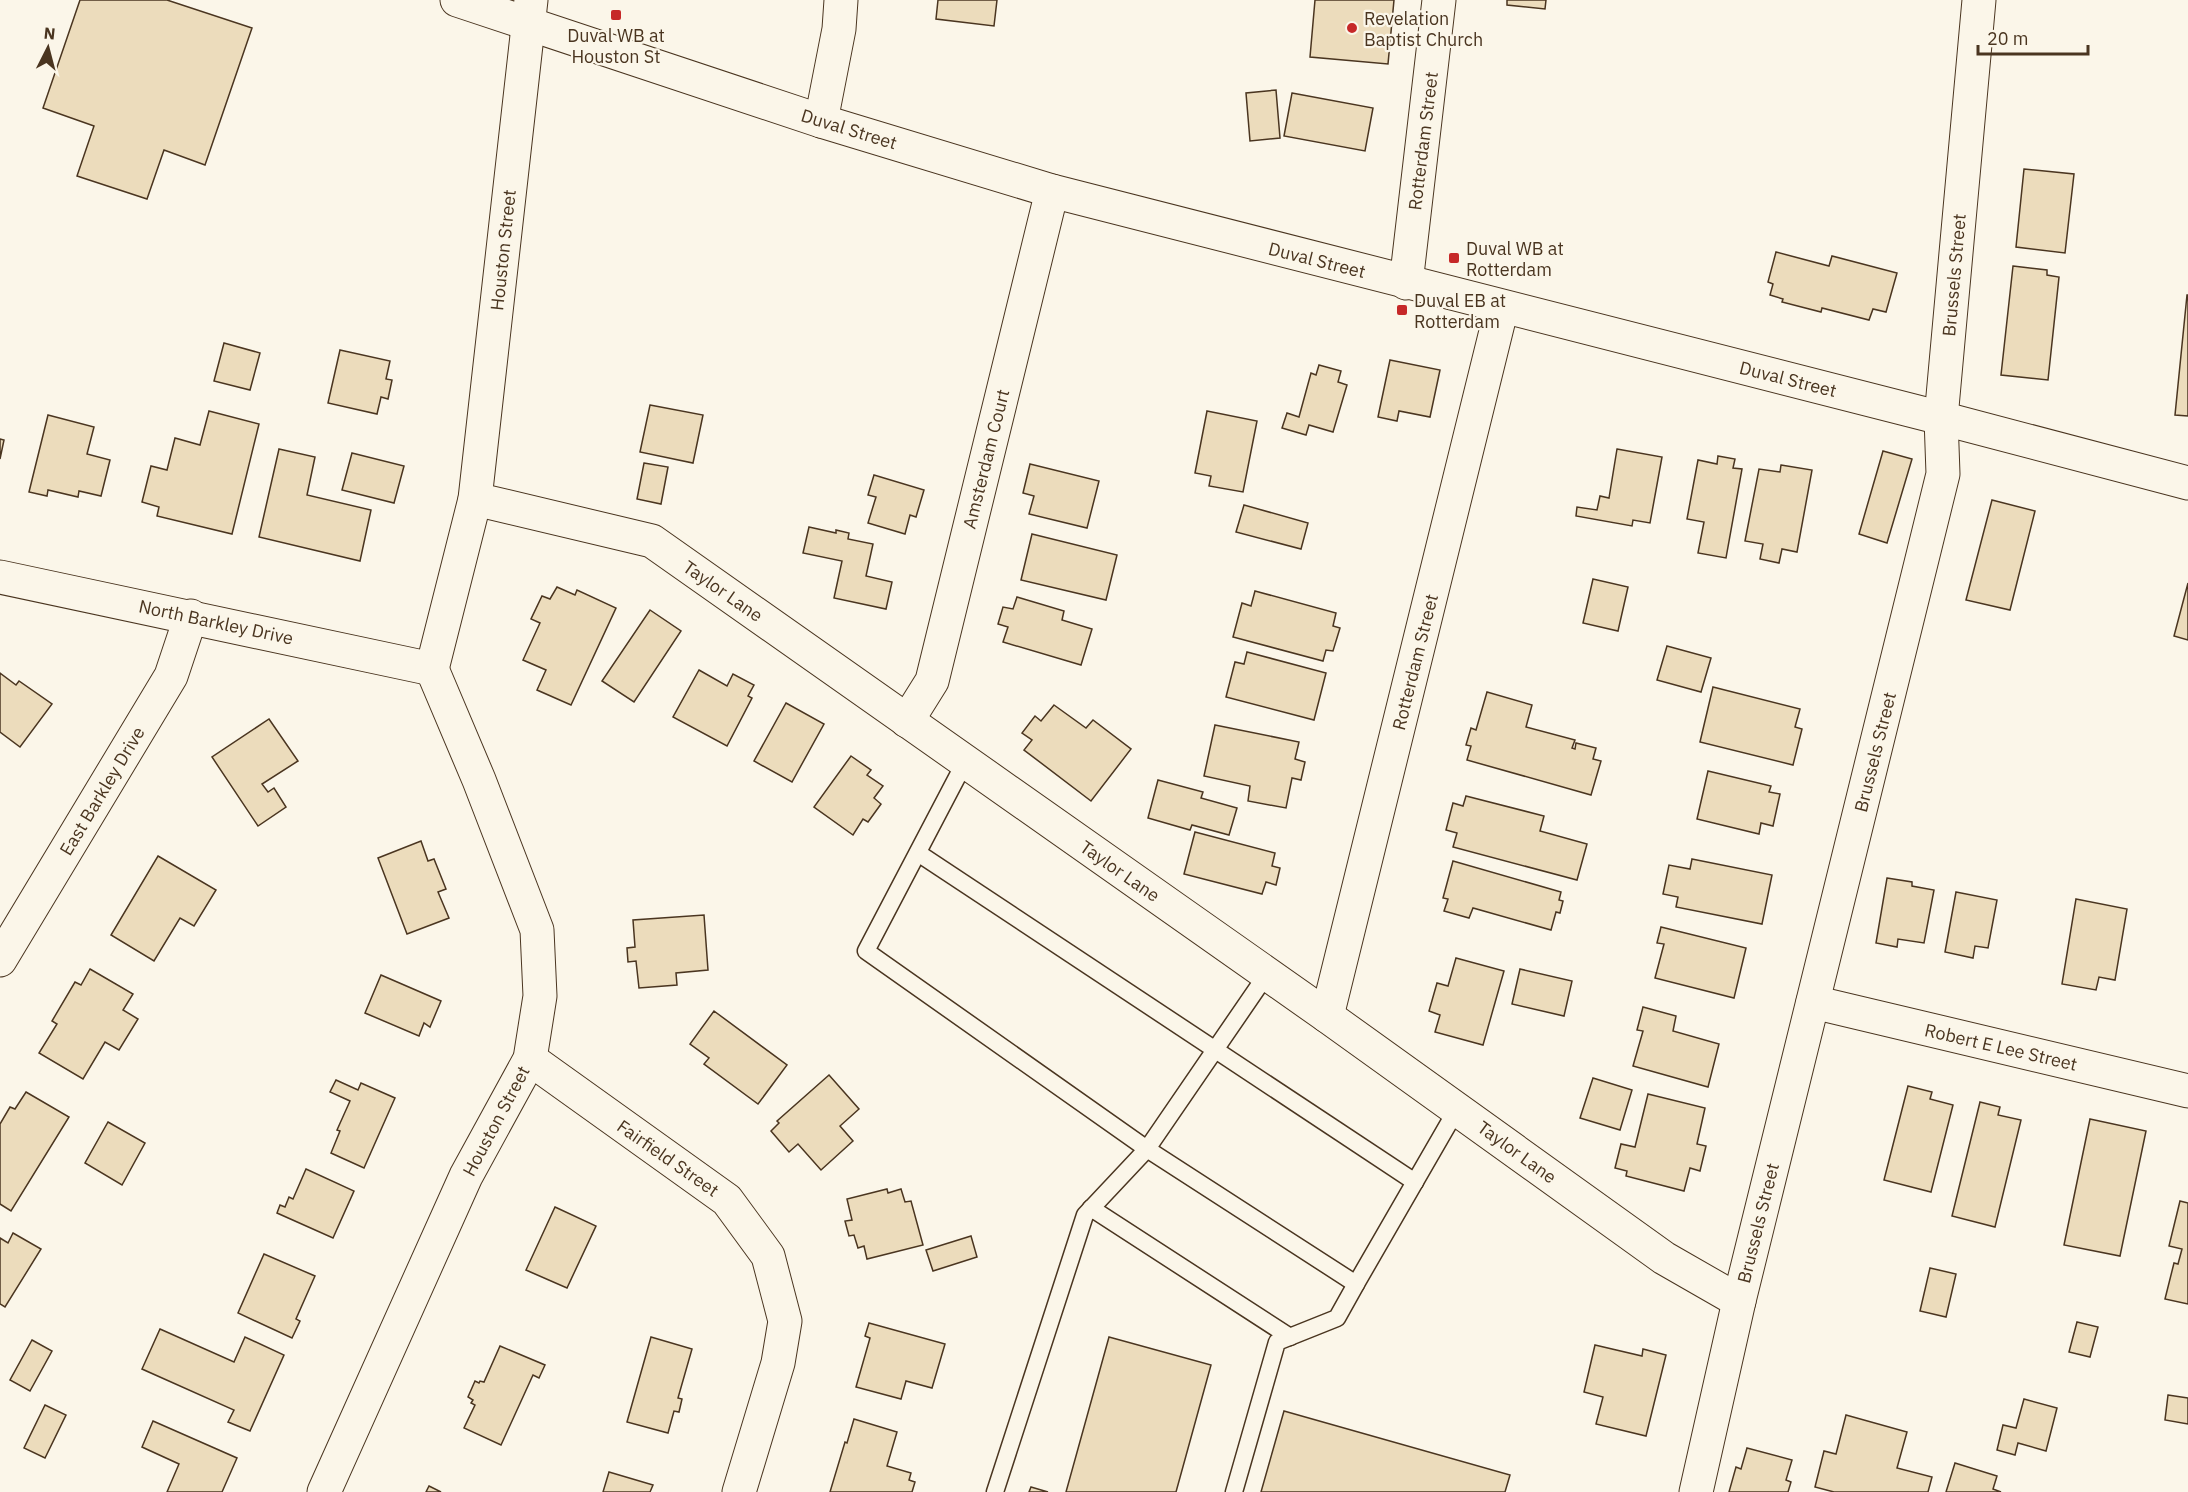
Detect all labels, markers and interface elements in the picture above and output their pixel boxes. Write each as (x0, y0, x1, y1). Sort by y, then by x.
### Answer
place label: Revelation Baptist Church (1364, 7, 1483, 51)
marker: Duval WB at Houston St (609, 8, 623, 22)
north arrow (18, 18, 78, 78)
scale bar (1978, 18, 2088, 56)
marker: Revelation Baptist Church (1345, 21, 1359, 35)
text: N (43, 23, 56, 44)
place label: Duval WB at Houston St (567, 24, 665, 68)
text: 20 m (1987, 27, 2029, 50)
street label: Rotterdam Street (1403, 70, 1443, 212)
street label: Duval Street (798, 104, 900, 154)
street label: Houston Street (485, 188, 521, 312)
street label: Brussels Street (1937, 213, 1971, 337)
street label: Duval Street (1266, 237, 1368, 283)
place label: Duval WB at Rotterdam (1466, 237, 1564, 281)
marker: Duval WB at Rotterdam (1447, 251, 1461, 265)
place label: Duval EB at Rotterdam (1414, 289, 1506, 333)
marker: Duval EB at Rotterdam (1395, 303, 1409, 317)
street label: Duval Street (1737, 356, 1839, 402)
street label: Amsterdam Court (958, 387, 1014, 531)
street label: Taylor Lane (679, 555, 767, 627)
street label: Rotterdam Street (1387, 592, 1443, 732)
street label: North Barkley Drive (137, 594, 295, 650)
street label: Brussels Street (1849, 689, 1901, 815)
street label: East Barkley Drive (54, 722, 150, 860)
street label: Taylor Lane (1076, 835, 1164, 907)
street label: Robert E Lee Street (1922, 1018, 2080, 1076)
street label: Houston Street (457, 1062, 535, 1180)
street label: Fairfield Street (613, 1114, 723, 1202)
street label: Taylor Lane (1473, 1116, 1561, 1188)
street label: Brussels Street (1732, 1160, 1784, 1286)

